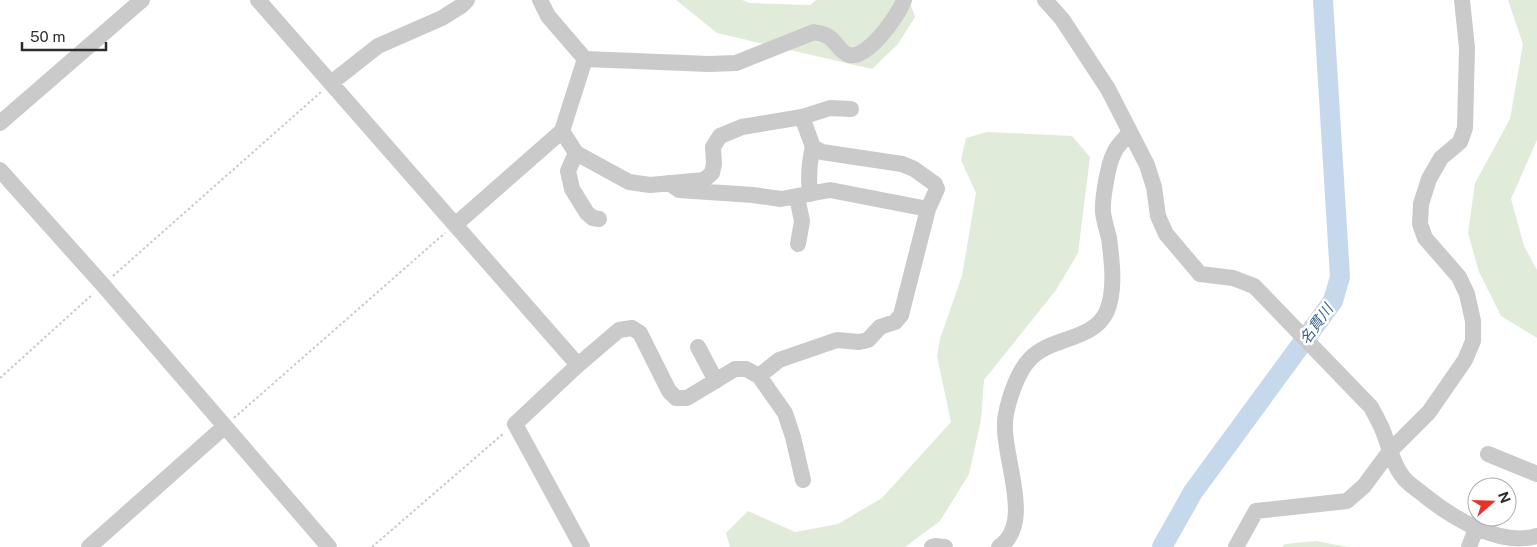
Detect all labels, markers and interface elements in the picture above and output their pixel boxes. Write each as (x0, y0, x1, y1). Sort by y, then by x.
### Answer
scale bar (22, 20, 106, 52)
text: 50 m (30, 28, 65, 45)
water label: 名貫川 (1296, 299, 1337, 347)
north arrow (1467, 477, 1517, 527)
text: N (1495, 490, 1514, 505)

